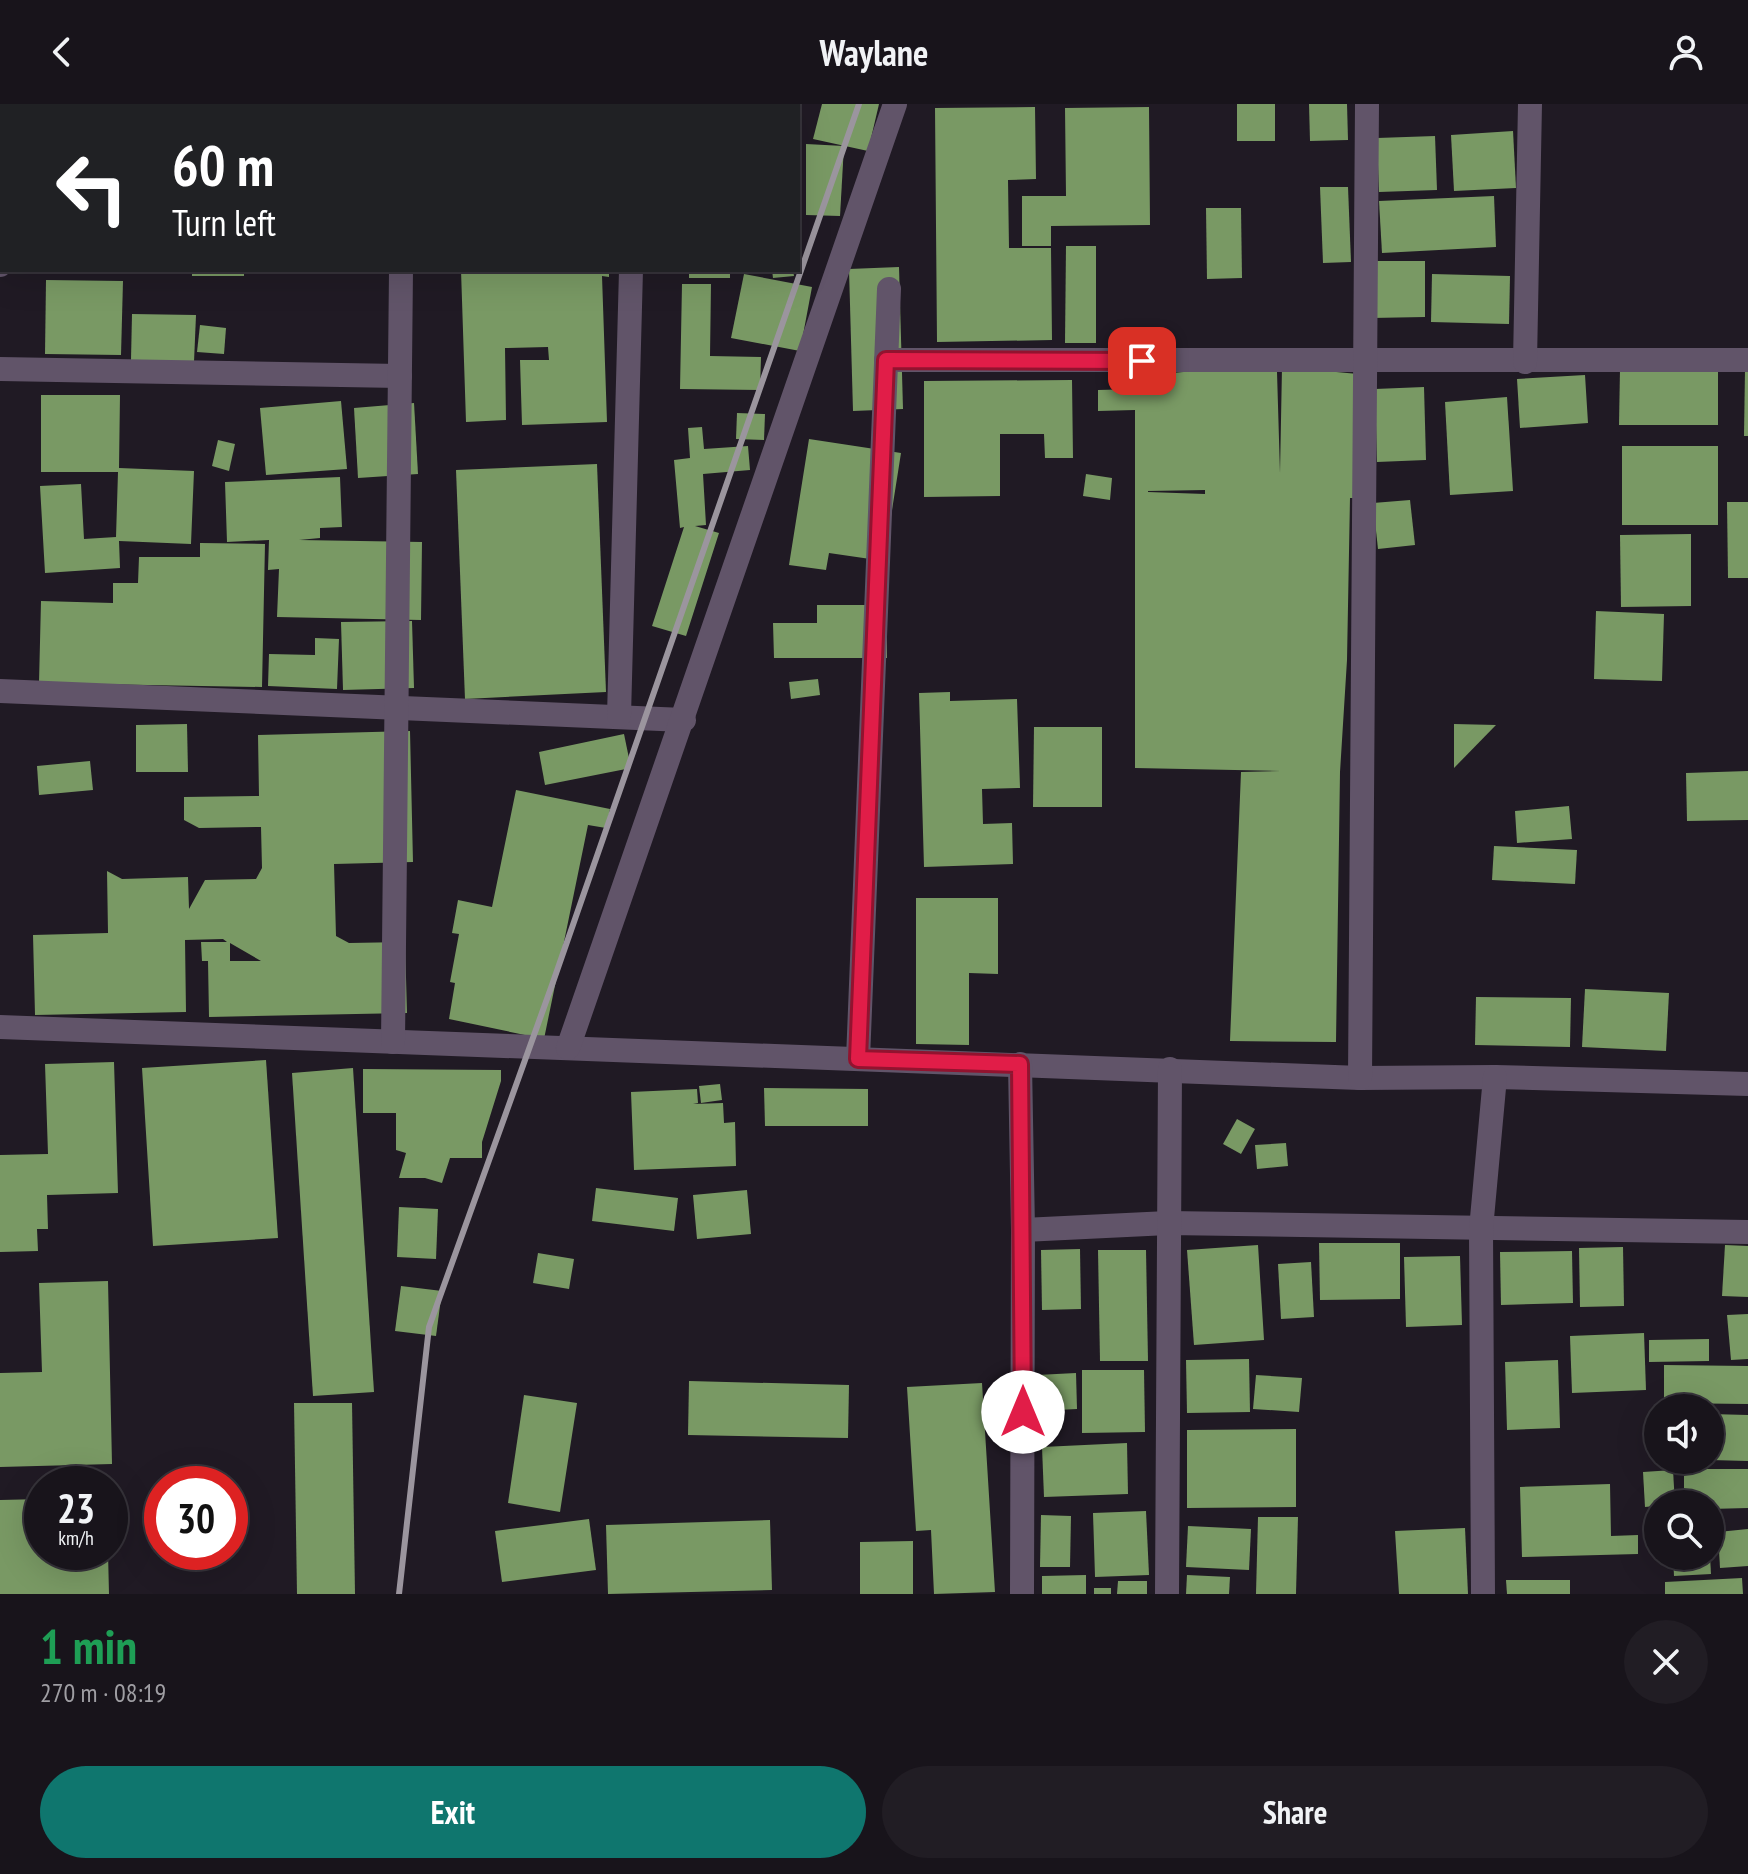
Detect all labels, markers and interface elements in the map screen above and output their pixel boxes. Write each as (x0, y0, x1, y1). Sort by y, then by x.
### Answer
text: Waylane (820, 29, 928, 76)
icon: back (40, 30, 84, 74)
icon: person (1664, 30, 1708, 74)
text: 60 m (172, 129, 274, 201)
icon: left (40, 136, 144, 240)
text: Turn left (172, 199, 276, 246)
pin (1108, 327, 1176, 395)
icon: arrive (1120, 339, 1164, 383)
position arrow (981, 1370, 1065, 1454)
map controls (1644, 1394, 1724, 1570)
button: sound (1644, 1394, 1724, 1474)
speed limit sign: 30 (144, 1466, 248, 1570)
text: 23 (57, 1482, 95, 1534)
button: search (1644, 1490, 1724, 1570)
text: km/h (58, 1525, 94, 1551)
text: 1 min (40, 1615, 137, 1677)
button: close (1624, 1620, 1708, 1704)
text: 270 m · 08:19 (40, 1676, 166, 1709)
button: Exit (40, 1766, 866, 1858)
button: Share (882, 1766, 1708, 1858)

